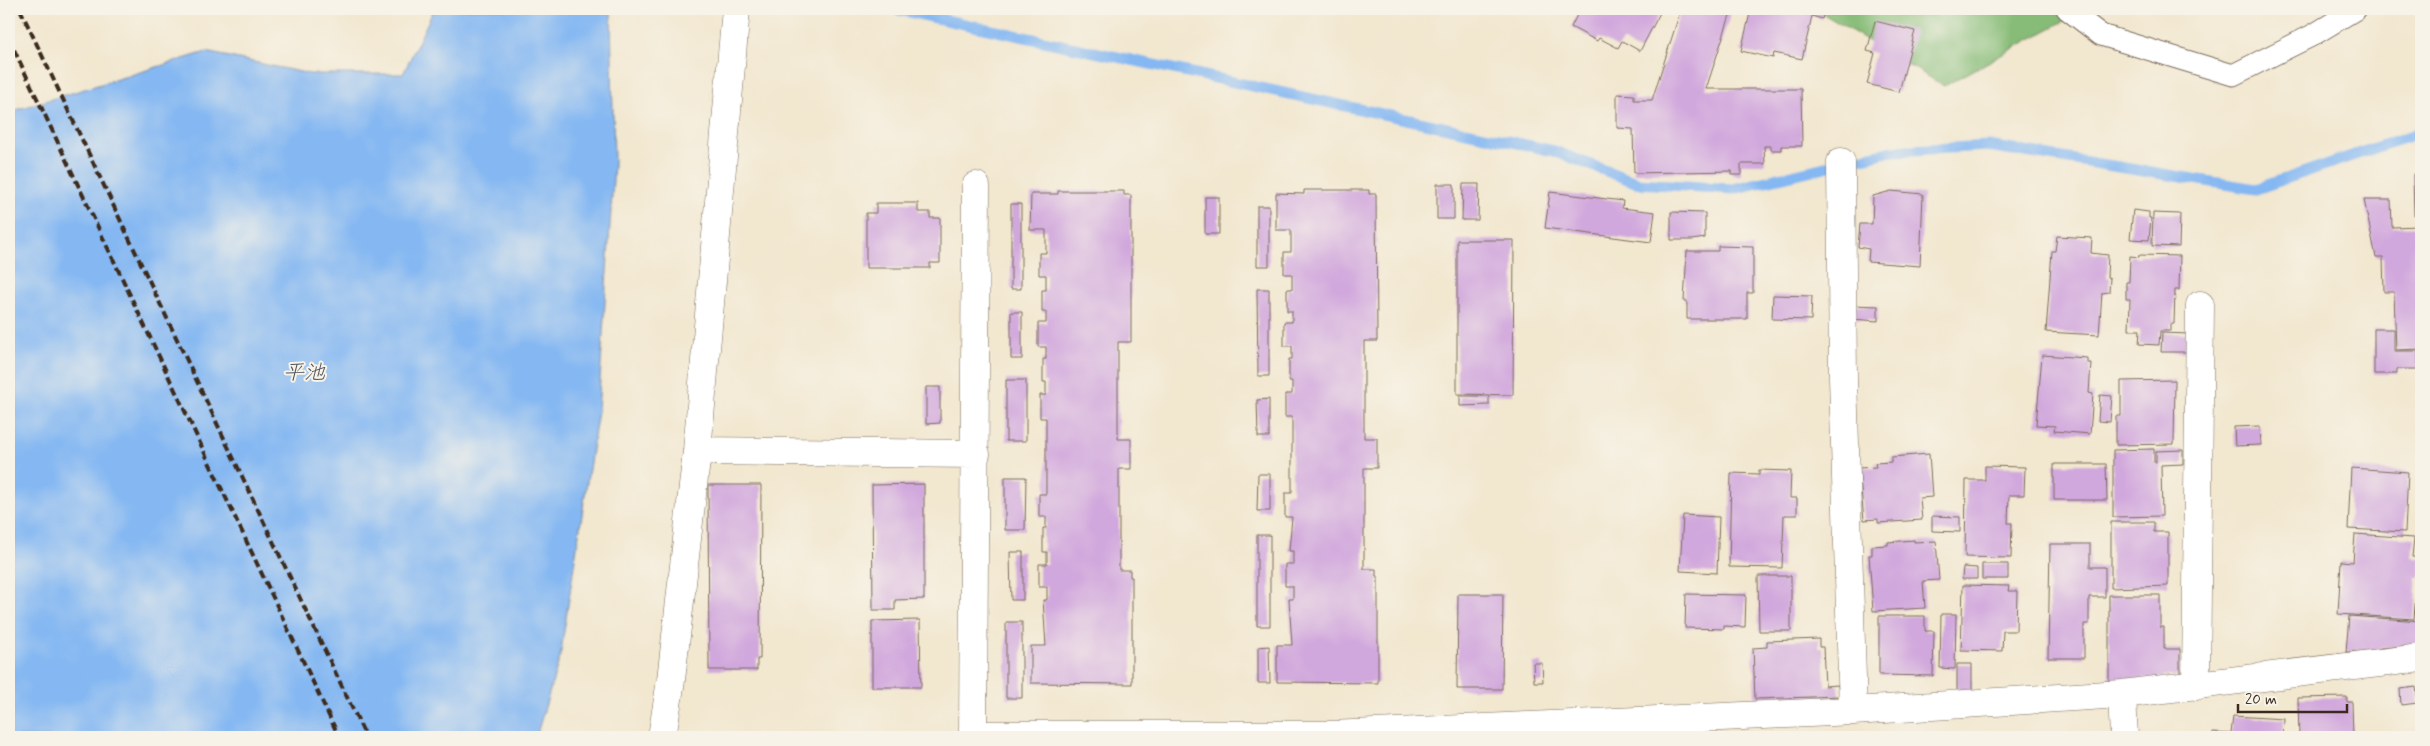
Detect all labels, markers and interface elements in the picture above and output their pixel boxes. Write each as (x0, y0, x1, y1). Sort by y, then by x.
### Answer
water label: 平池 (283, 359, 326, 387)
scale bar (2238, 681, 2346, 713)
text: 20 m (2245, 690, 2277, 710)

